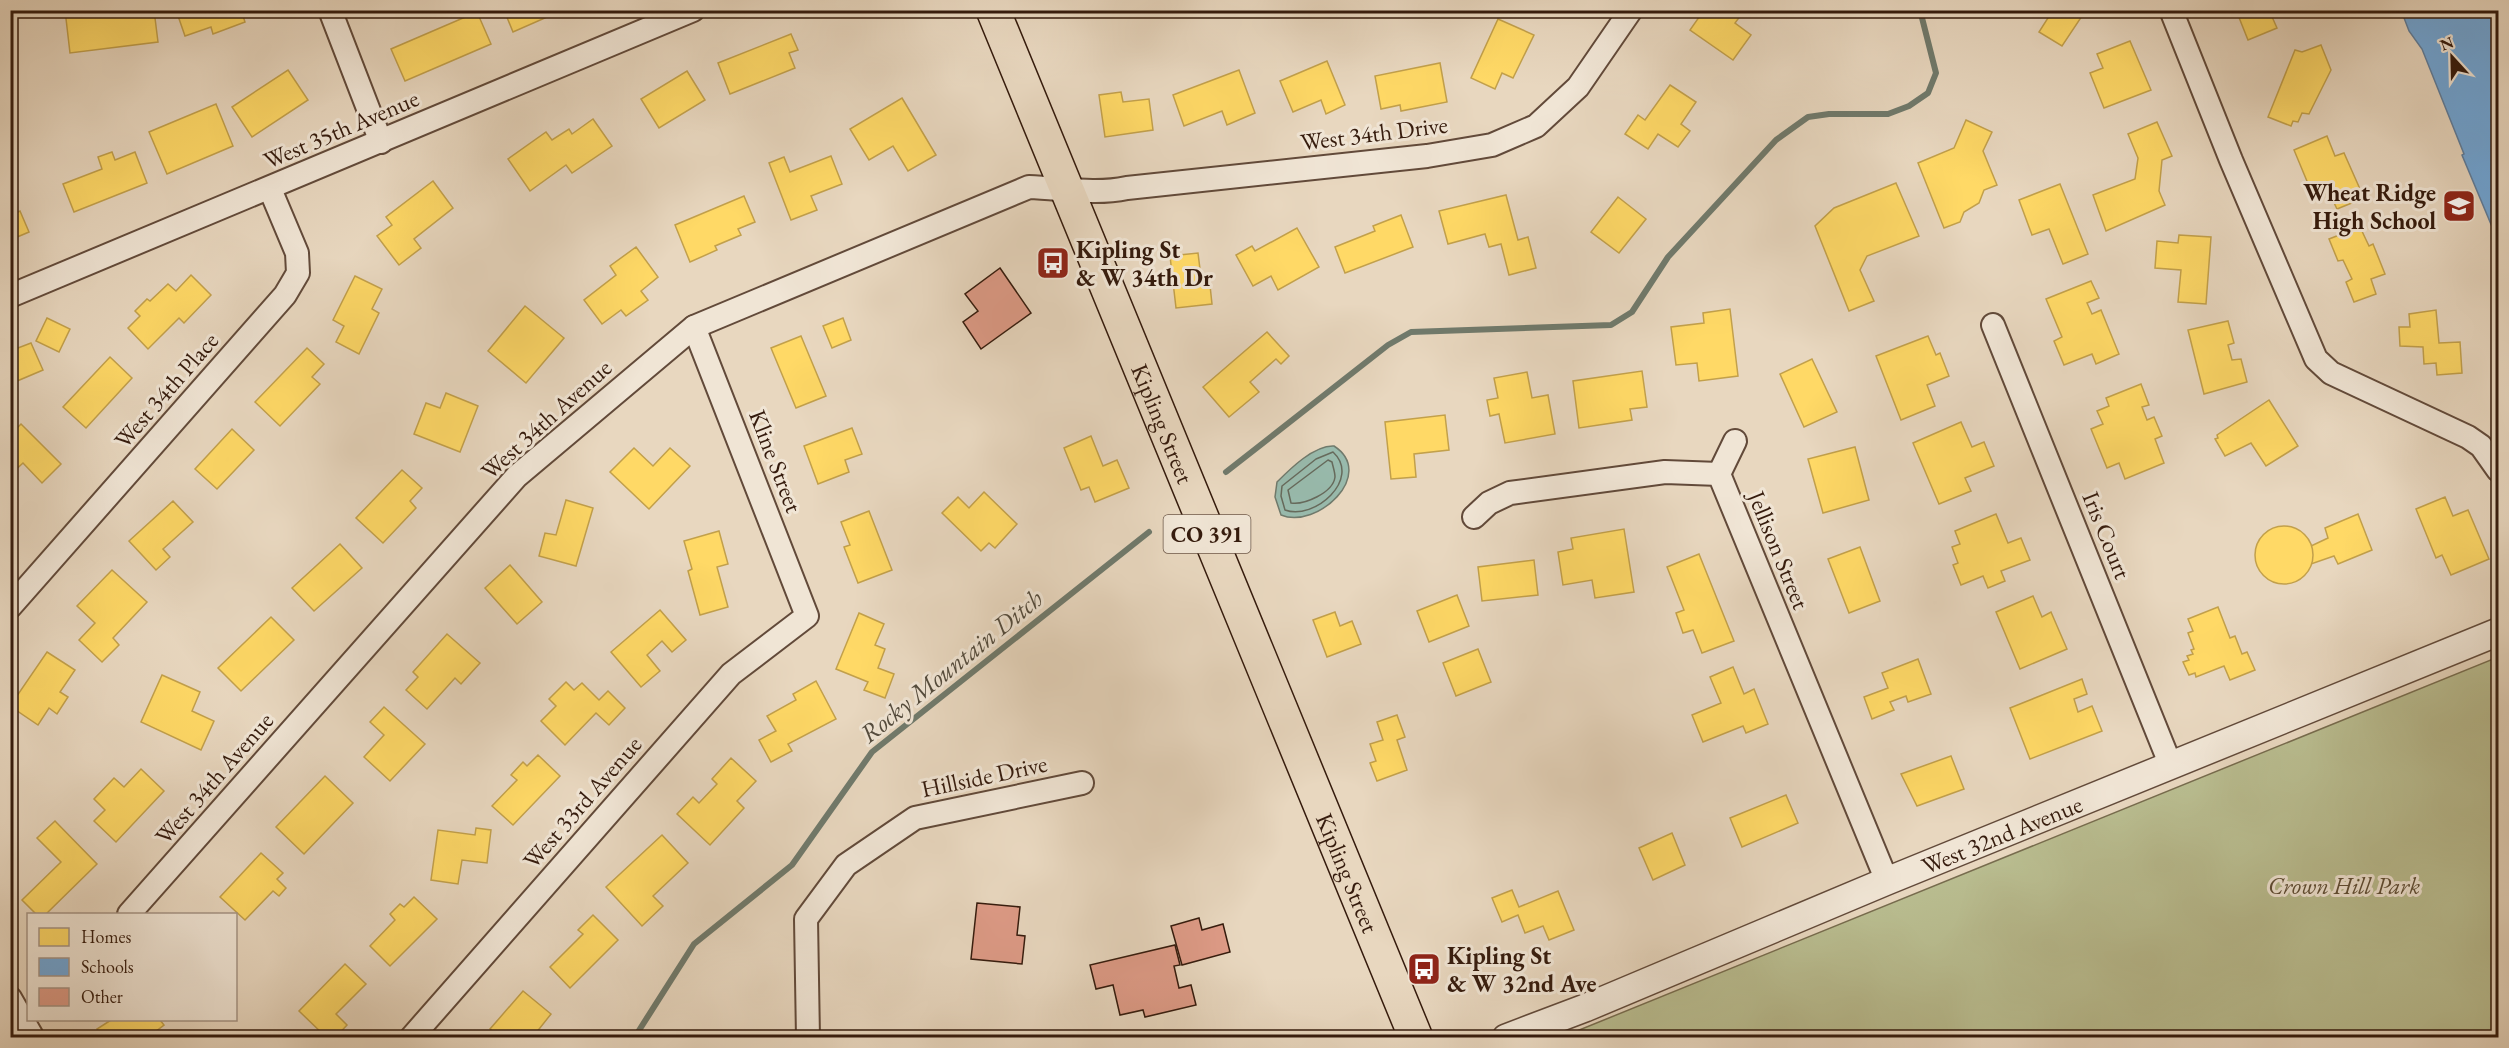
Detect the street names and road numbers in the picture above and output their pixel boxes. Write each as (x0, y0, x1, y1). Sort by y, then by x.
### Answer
street label: West 35th Avenue (259, 82, 423, 176)
street label: West 34th Drive (1299, 109, 1449, 157)
street label: West 34th Place (107, 325, 225, 455)
street label: West 34th Avenue (474, 352, 618, 486)
street label: Kipling Street (1125, 359, 1202, 488)
street label: Kline Street (742, 405, 810, 517)
street label: Jellison Street (1741, 484, 1817, 614)
street label: Iris Court (2075, 487, 2139, 584)
road number: CO 391 (1164, 515, 1250, 553)
street label: West 34th Avenue (148, 705, 280, 851)
street label: West 33rd Avenue (516, 729, 648, 875)
street label: Hillside Drive (918, 748, 1050, 804)
street label: West 32nd Avenue (1917, 788, 2087, 881)
street label: Kipling Street (1310, 808, 1387, 938)

